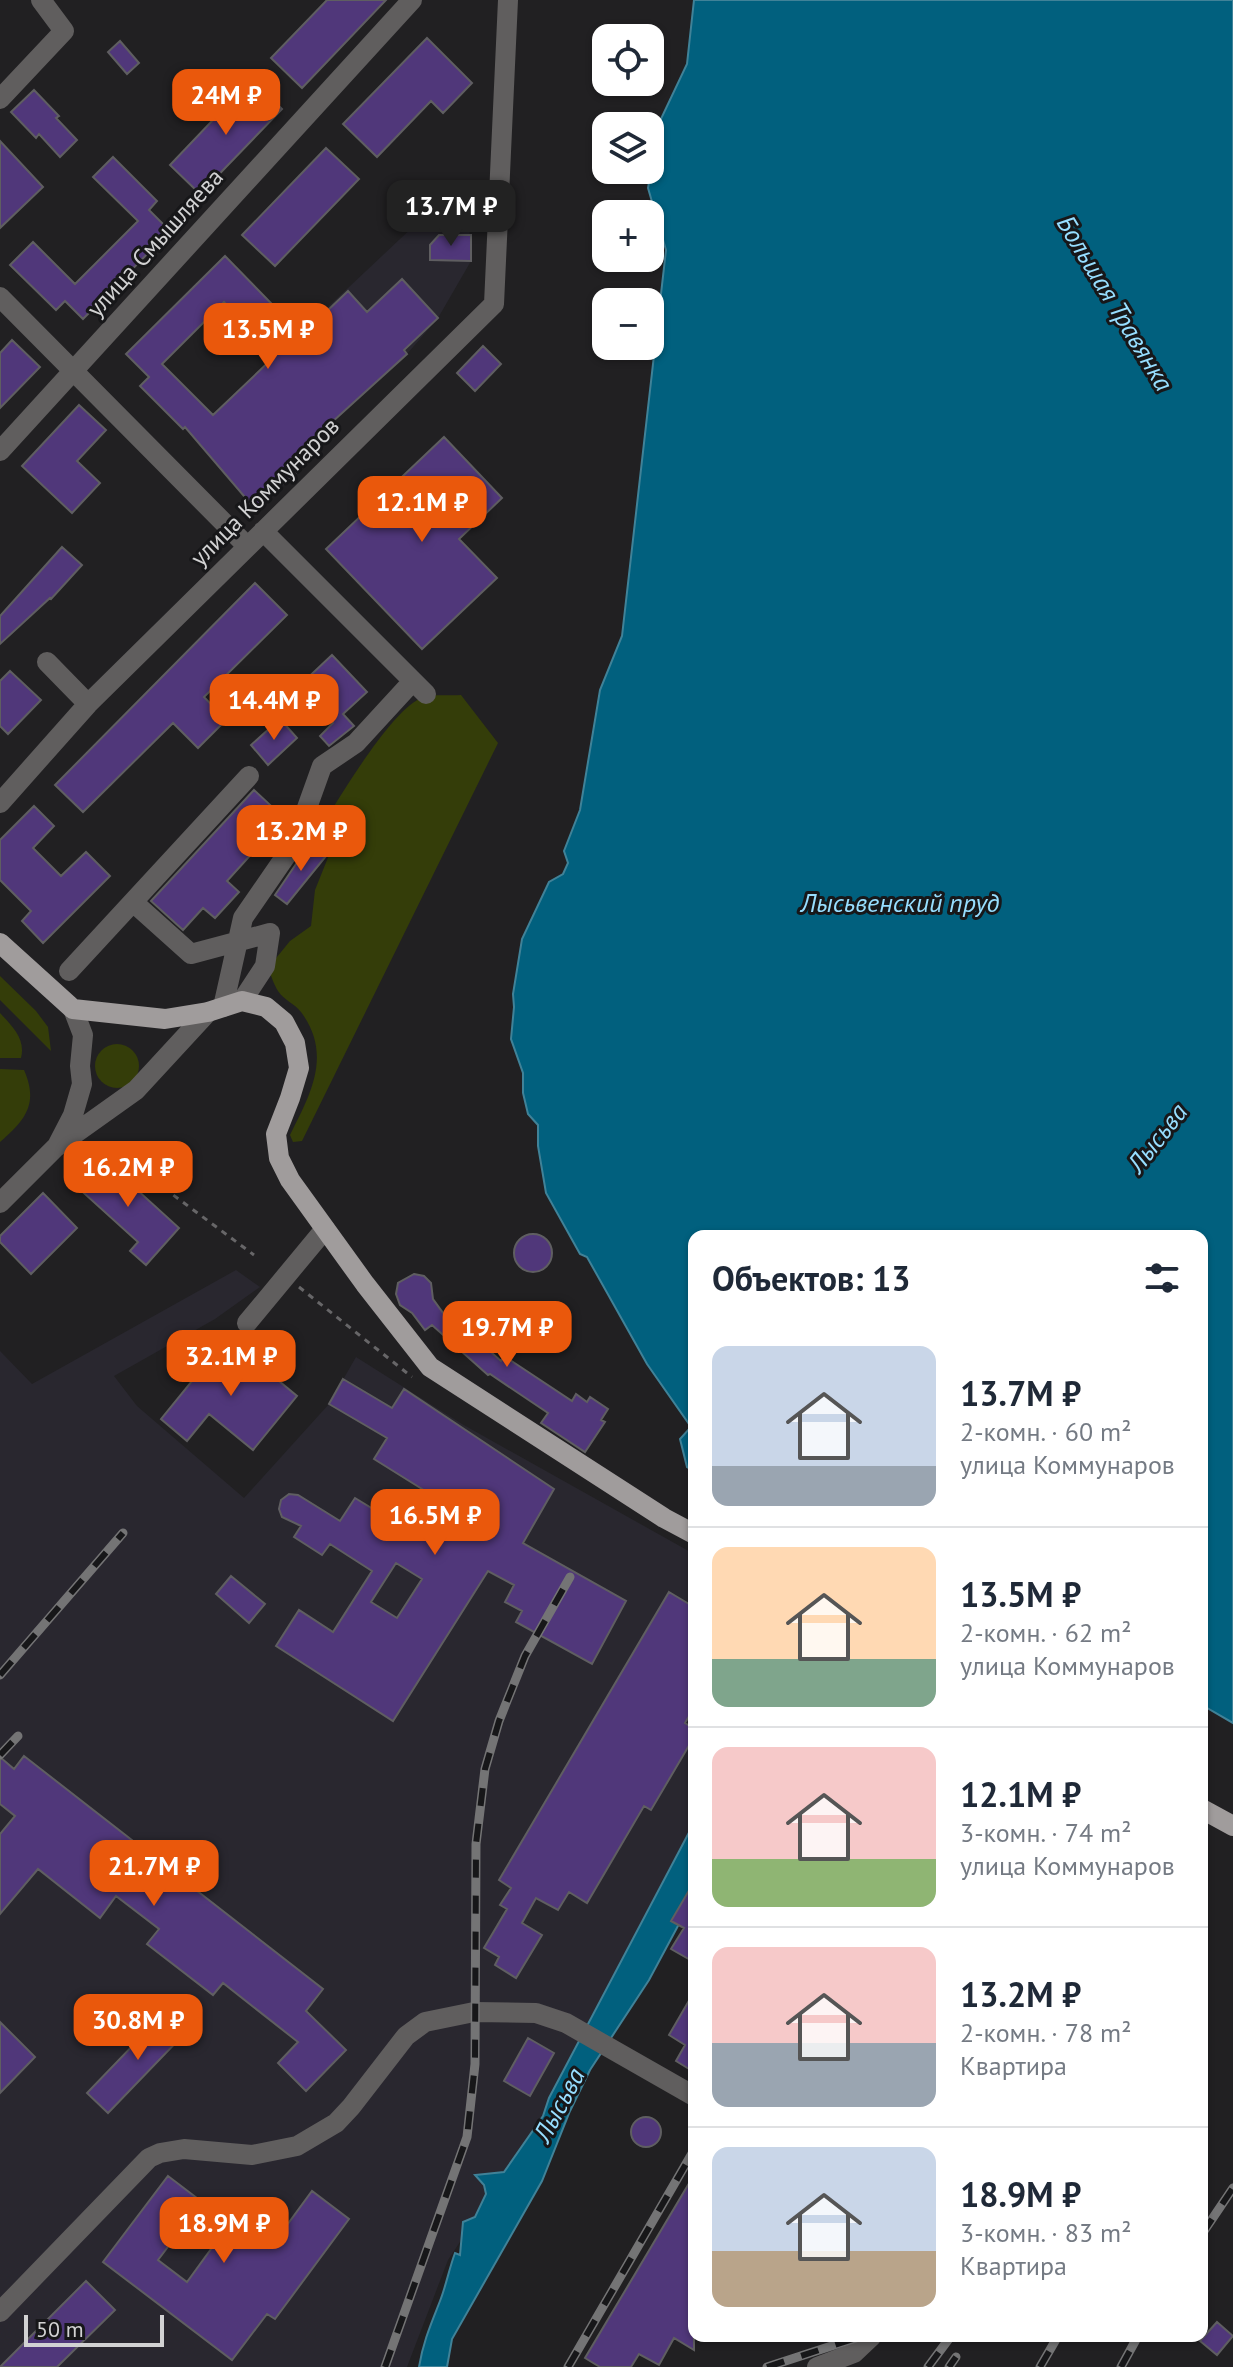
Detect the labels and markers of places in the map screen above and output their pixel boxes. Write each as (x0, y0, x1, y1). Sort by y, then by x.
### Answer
pin: 24M ₽ (170, 69, 282, 137)
pin: 13.7M ₽ (377, 180, 525, 248)
pin: 13.5M ₽ (194, 303, 342, 371)
pin: 12.1M ₽ (348, 476, 496, 544)
pin: 14.4M ₽ (200, 674, 348, 742)
pin: 13.2M ₽ (227, 805, 375, 873)
pin: 16.2M ₽ (54, 1141, 202, 1209)
pin: 19.7M ₽ (433, 1301, 581, 1369)
pin: 32.1M ₽ (157, 1330, 305, 1398)
pin: 16.5M ₽ (361, 1489, 509, 1557)
pin: 21.7M ₽ (80, 1840, 228, 1908)
pin: 30.8M ₽ (64, 1994, 212, 2062)
pin: 18.9M ₽ (150, 2197, 298, 2265)

